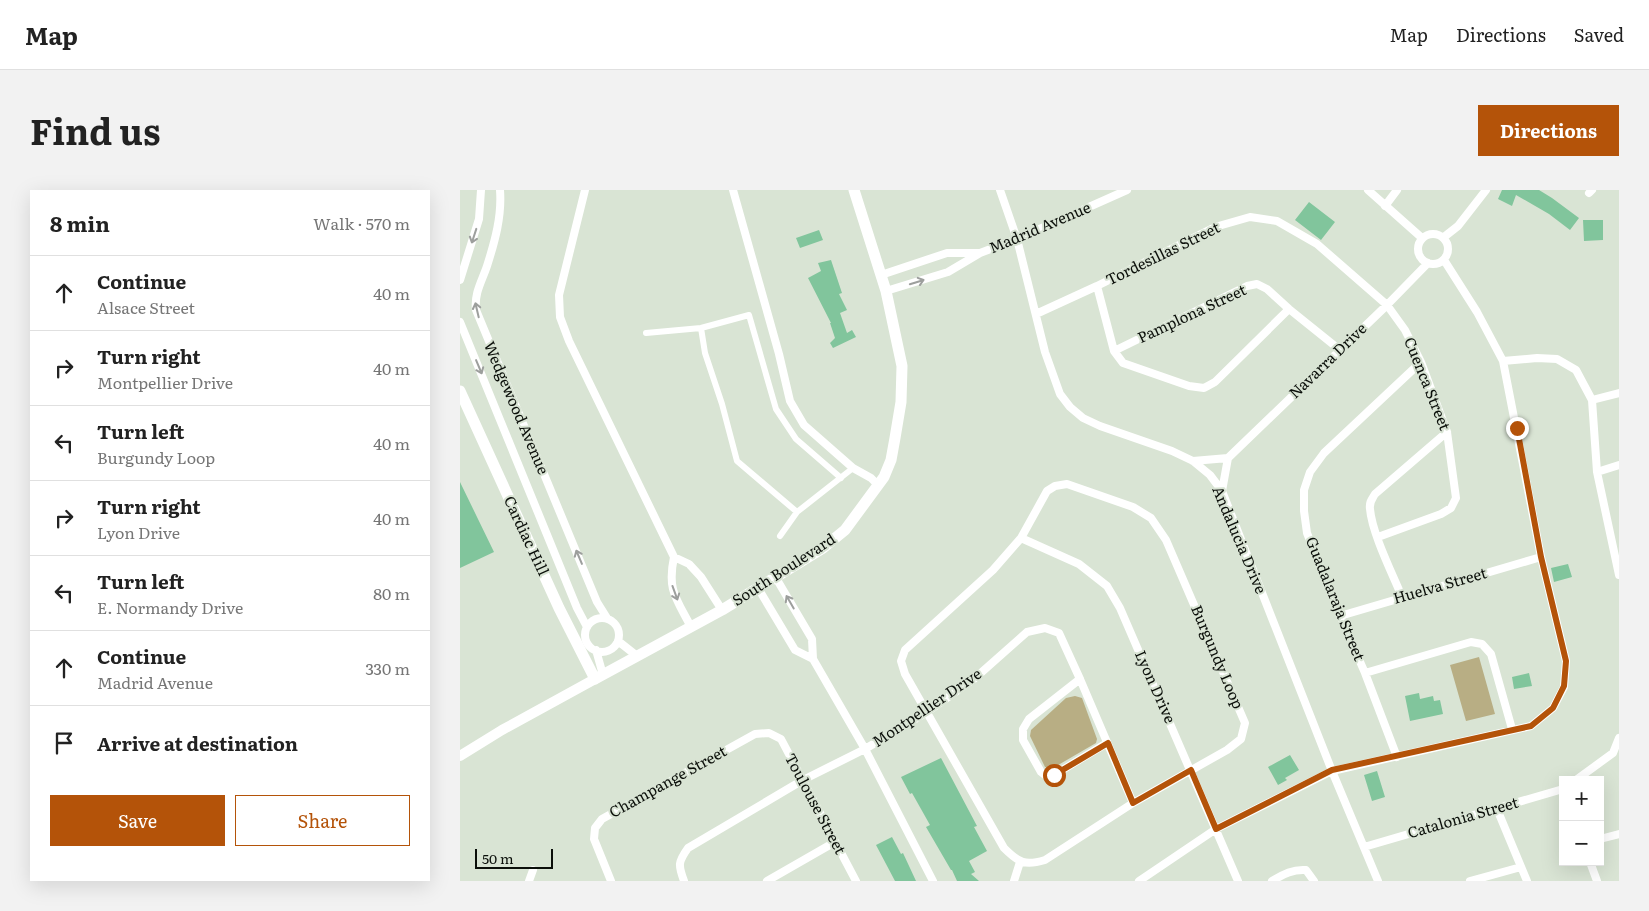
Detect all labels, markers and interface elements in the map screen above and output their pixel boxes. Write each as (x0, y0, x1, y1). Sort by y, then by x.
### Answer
text: Map (25, 17, 78, 52)
text: Map (1390, 21, 1428, 48)
text: Directions (1456, 21, 1546, 48)
text: Saved (1574, 21, 1624, 48)
text: Find us (30, 104, 160, 156)
button: Directions (1478, 105, 1619, 156)
street label: Madrid Avenue (985, 195, 1094, 258)
text: 8 min (50, 207, 110, 238)
text: Walk · 570 m (313, 211, 410, 235)
street label: Tordesillas Street (1101, 215, 1223, 290)
one-way arrow (468, 227, 478, 243)
text: Continue (97, 267, 186, 295)
one-way arrow (908, 276, 924, 286)
street label: Pamplona Street (1133, 277, 1250, 348)
icon: ahead (50, 279, 78, 307)
text: 40 m (373, 281, 410, 305)
text: Alsace Street (97, 295, 195, 319)
one-way arrow (472, 303, 481, 319)
street label: Navarra Drive (1283, 317, 1371, 403)
street label: Cuenca Street (1399, 333, 1458, 434)
street label: Wedgewood Avenue (479, 337, 556, 478)
text: Turn right (97, 342, 201, 370)
icon: right (50, 354, 78, 382)
text: 40 m (373, 356, 410, 380)
one-way arrow (474, 359, 484, 374)
text: Montpellier Drive (97, 370, 233, 394)
text: Turn left (97, 417, 184, 445)
route end (1506, 417, 1529, 440)
icon: left (50, 429, 78, 457)
text: 40 m (373, 431, 410, 455)
text: Burgundy Loop (97, 445, 215, 469)
street label: Andalucia Drive (1207, 482, 1274, 597)
text: Turn right (97, 492, 201, 520)
street label: Cardiac Hill (499, 492, 556, 579)
icon: right (50, 504, 78, 532)
text: 40 m (373, 506, 410, 530)
text: Lyon Drive (97, 520, 180, 544)
street label: South Boulevard (727, 527, 839, 611)
street label: Guadalaraja Street (1301, 533, 1372, 664)
one-way arrow (573, 550, 583, 565)
street label: Huelva Street (1390, 560, 1489, 609)
text: Turn left (97, 567, 184, 595)
icon: left (50, 579, 78, 607)
text: 80 m (373, 581, 410, 605)
one-way arrow (671, 585, 680, 600)
text: E. Normandy Drive (97, 595, 243, 619)
one-way arrow (785, 595, 795, 610)
street label: Burgundy Loop (1186, 601, 1251, 712)
text: Continue (97, 642, 186, 670)
street label: Lyon Drive (1130, 646, 1183, 727)
icon: ahead (50, 654, 78, 682)
text: 330 m (365, 656, 410, 680)
street label: Montpellier Drive (867, 661, 986, 752)
text: Madrid Avenue (97, 670, 213, 694)
icon: arrive (50, 729, 78, 757)
text: Arrive at destination (97, 729, 298, 757)
street label: Champange Street (604, 739, 730, 823)
street label: Toulouse Street (780, 749, 853, 858)
route start (1043, 764, 1066, 787)
map controls (1559, 776, 1604, 866)
button: + (1559, 776, 1604, 821)
street label: Catalonia Street (1404, 790, 1521, 843)
button: Save (50, 795, 225, 846)
button: Share (235, 795, 410, 846)
button: − (1559, 821, 1604, 866)
scale bar (475, 846, 552, 869)
text: 50 m (482, 848, 514, 868)

